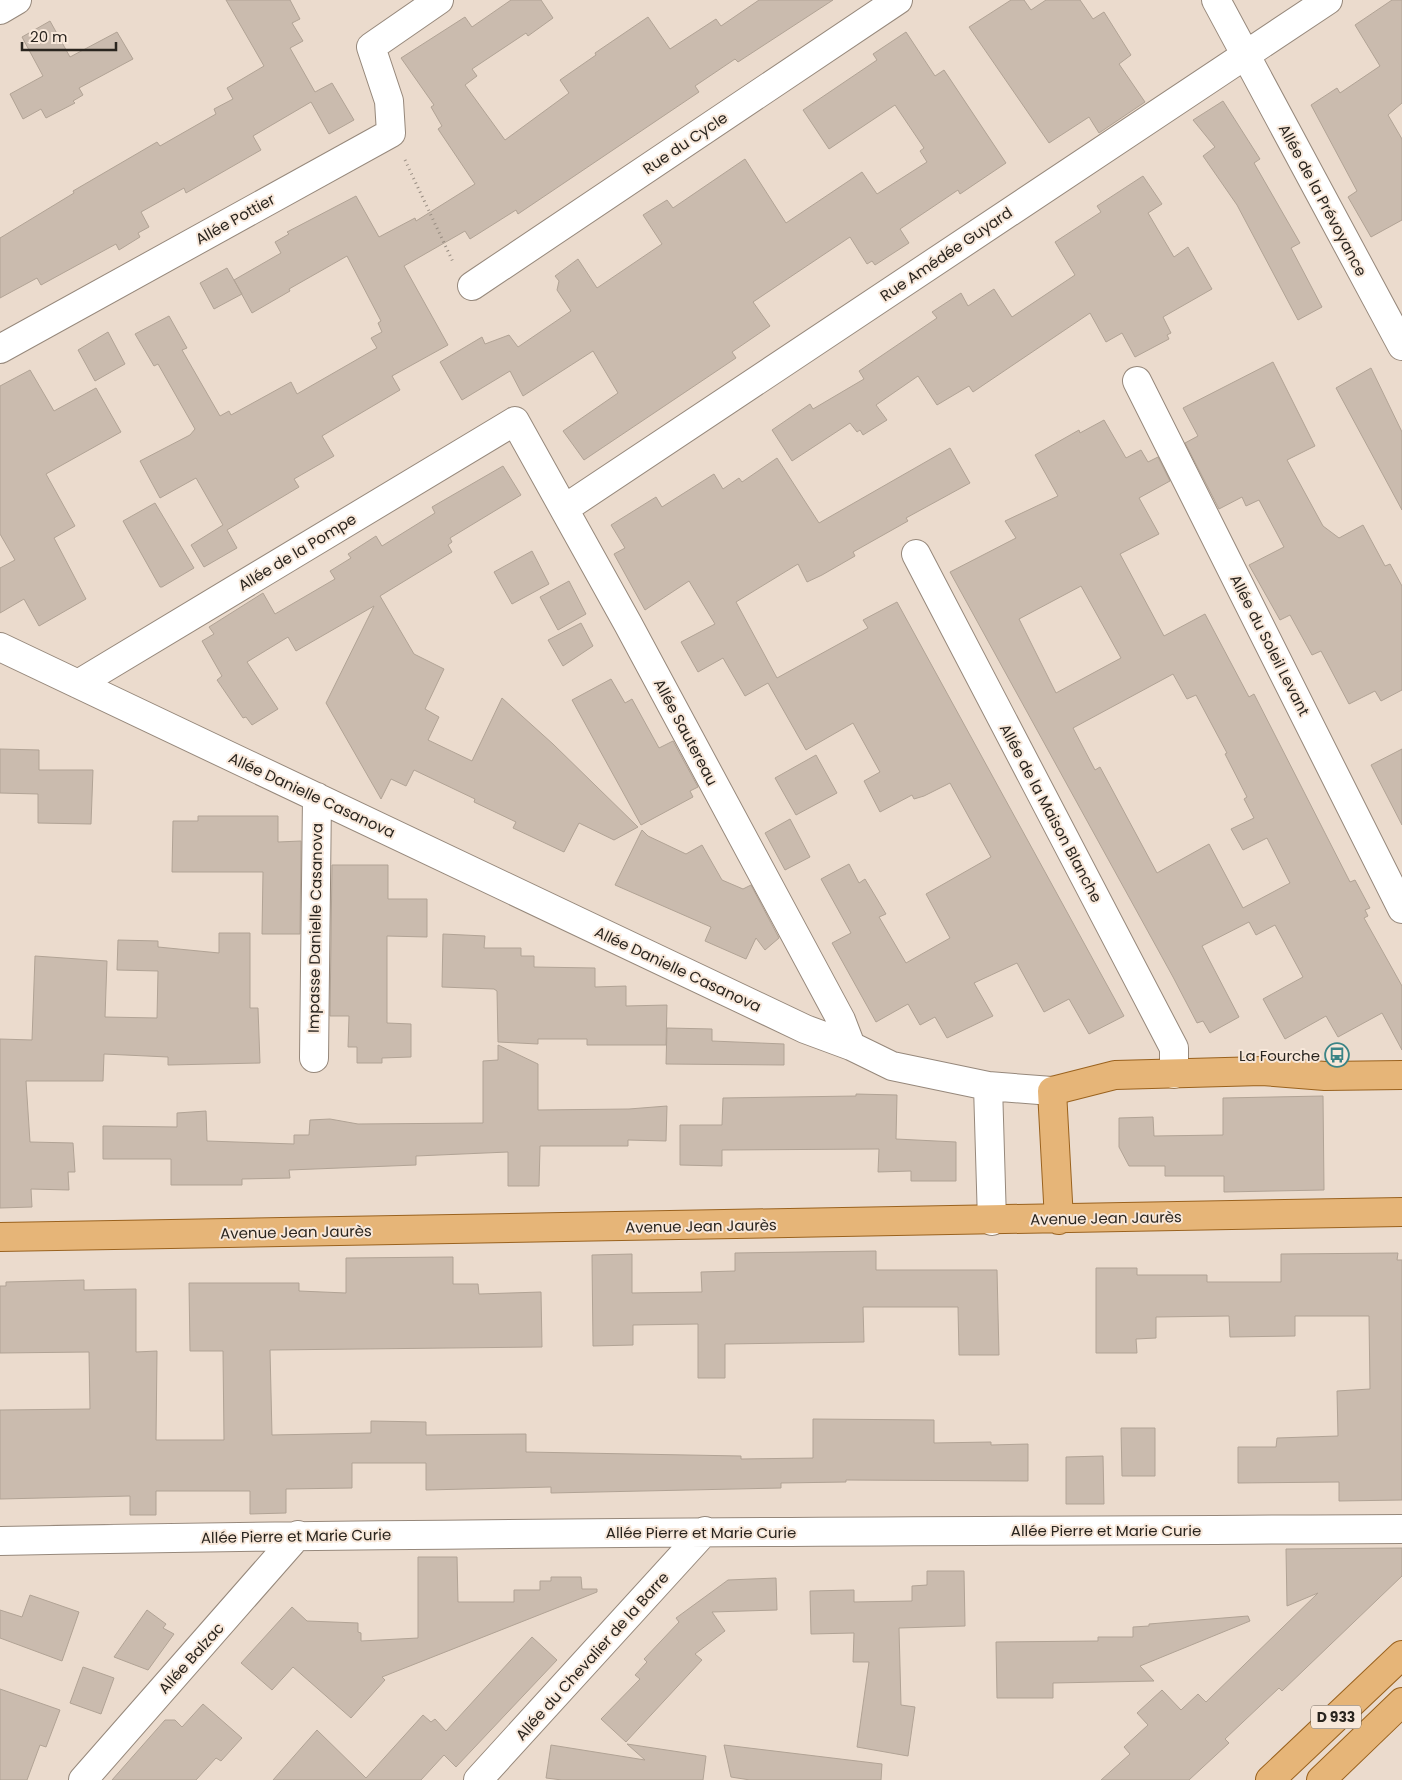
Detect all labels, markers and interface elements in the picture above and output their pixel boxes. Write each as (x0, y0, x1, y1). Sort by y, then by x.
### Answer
scale bar (22, 20, 116, 52)
text: 20 m (30, 26, 68, 47)
street label: Rue du Cycle (639, 107, 731, 179)
street label: Allée de la Prévoyance (1274, 120, 1372, 280)
street label: Allée Pottier (191, 188, 279, 249)
street label: Rue Amédée Guyard (876, 202, 1016, 306)
street label: Allée de la Pompe (234, 508, 360, 596)
street label: Allée du Soleil Levant (1225, 571, 1315, 719)
street label: Allée Sautereau (649, 675, 723, 789)
street label: Allée de la Maison Blanche (995, 720, 1107, 906)
street label: Allée Danielle Casanova (225, 747, 399, 843)
street label: Impasse Danielle Casanova (303, 823, 327, 1033)
street label: Allée Danielle Casanova (591, 921, 765, 1017)
bus stop icon: La Fourche (1324, 1042, 1350, 1068)
place label: La Fourche (1239, 1045, 1320, 1066)
street label: Avenue Jean Jaurès (1030, 1206, 1182, 1230)
street label: Avenue Jean Jaurès (625, 1214, 777, 1238)
street label: Avenue Jean Jaurès (220, 1220, 372, 1244)
street label: Allée Pierre et Marie Curie (1011, 1520, 1201, 1541)
street label: Allée Pierre et Marie Curie (606, 1522, 796, 1543)
street label: Allée Pierre et Marie Curie (201, 1524, 391, 1548)
street label: Allée du Chevalier de la Barre (511, 1567, 673, 1745)
street label: Allée Balzac (153, 1618, 229, 1698)
road number: D 933 (1311, 1705, 1361, 1728)

